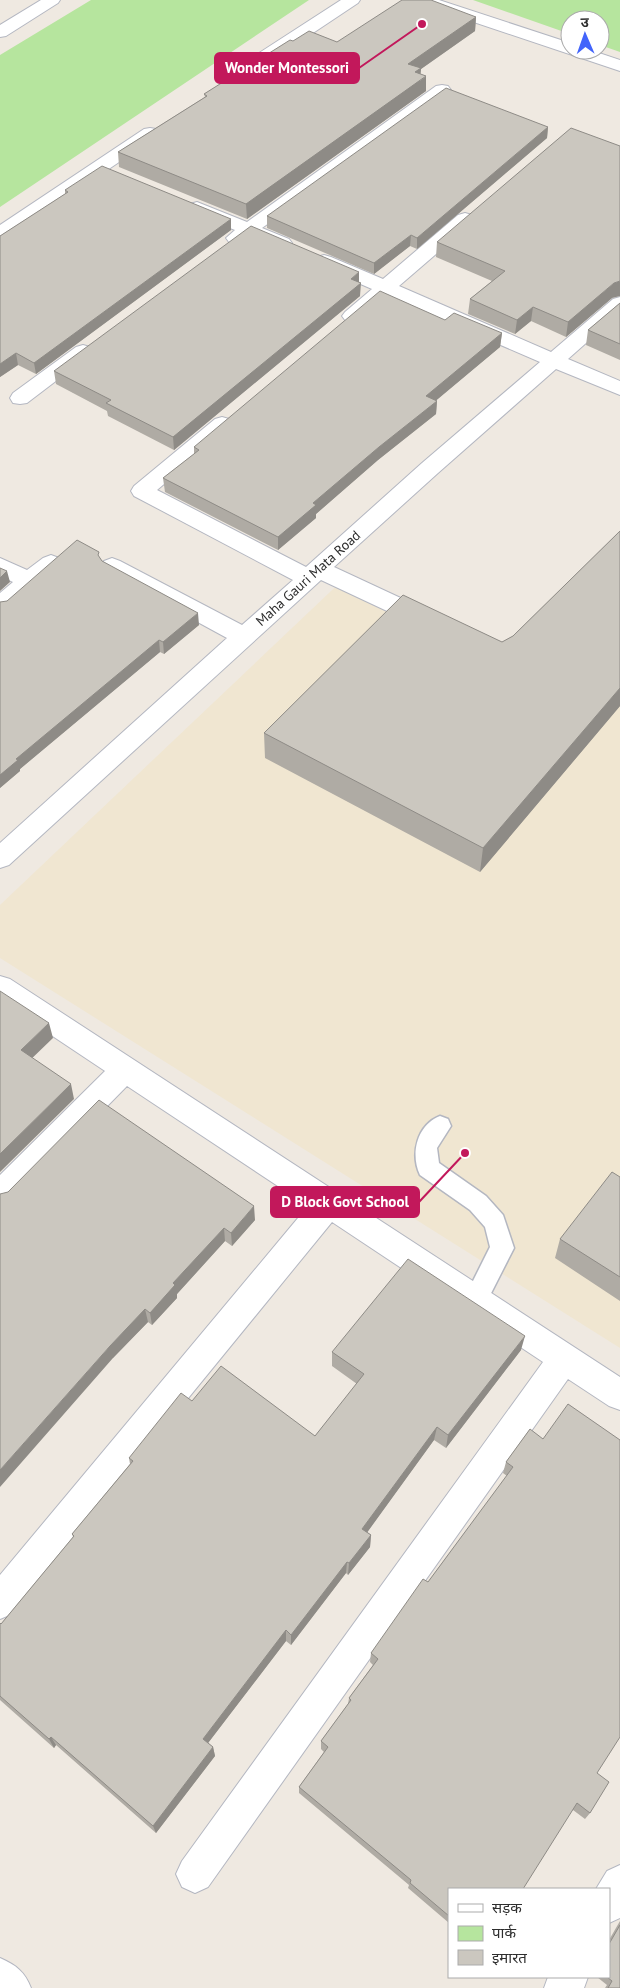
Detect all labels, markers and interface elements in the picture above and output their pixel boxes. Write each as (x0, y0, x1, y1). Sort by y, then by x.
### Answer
north arrow (560, 10, 610, 60)
text: उ (580, 13, 590, 31)
callout: Wonder Montessori (215, 53, 359, 83)
text: Wonder Montessori (225, 58, 349, 77)
street label: Maha Gauri Mata Road (252, 526, 364, 630)
callout: D Block Govt School (271, 1187, 419, 1217)
text: D Block Govt School (281, 1192, 409, 1211)
legend (448, 1888, 610, 1978)
text: सड़क (492, 1898, 522, 1917)
text: पार्क (492, 1923, 516, 1942)
text: इमारत (492, 1948, 527, 1967)

